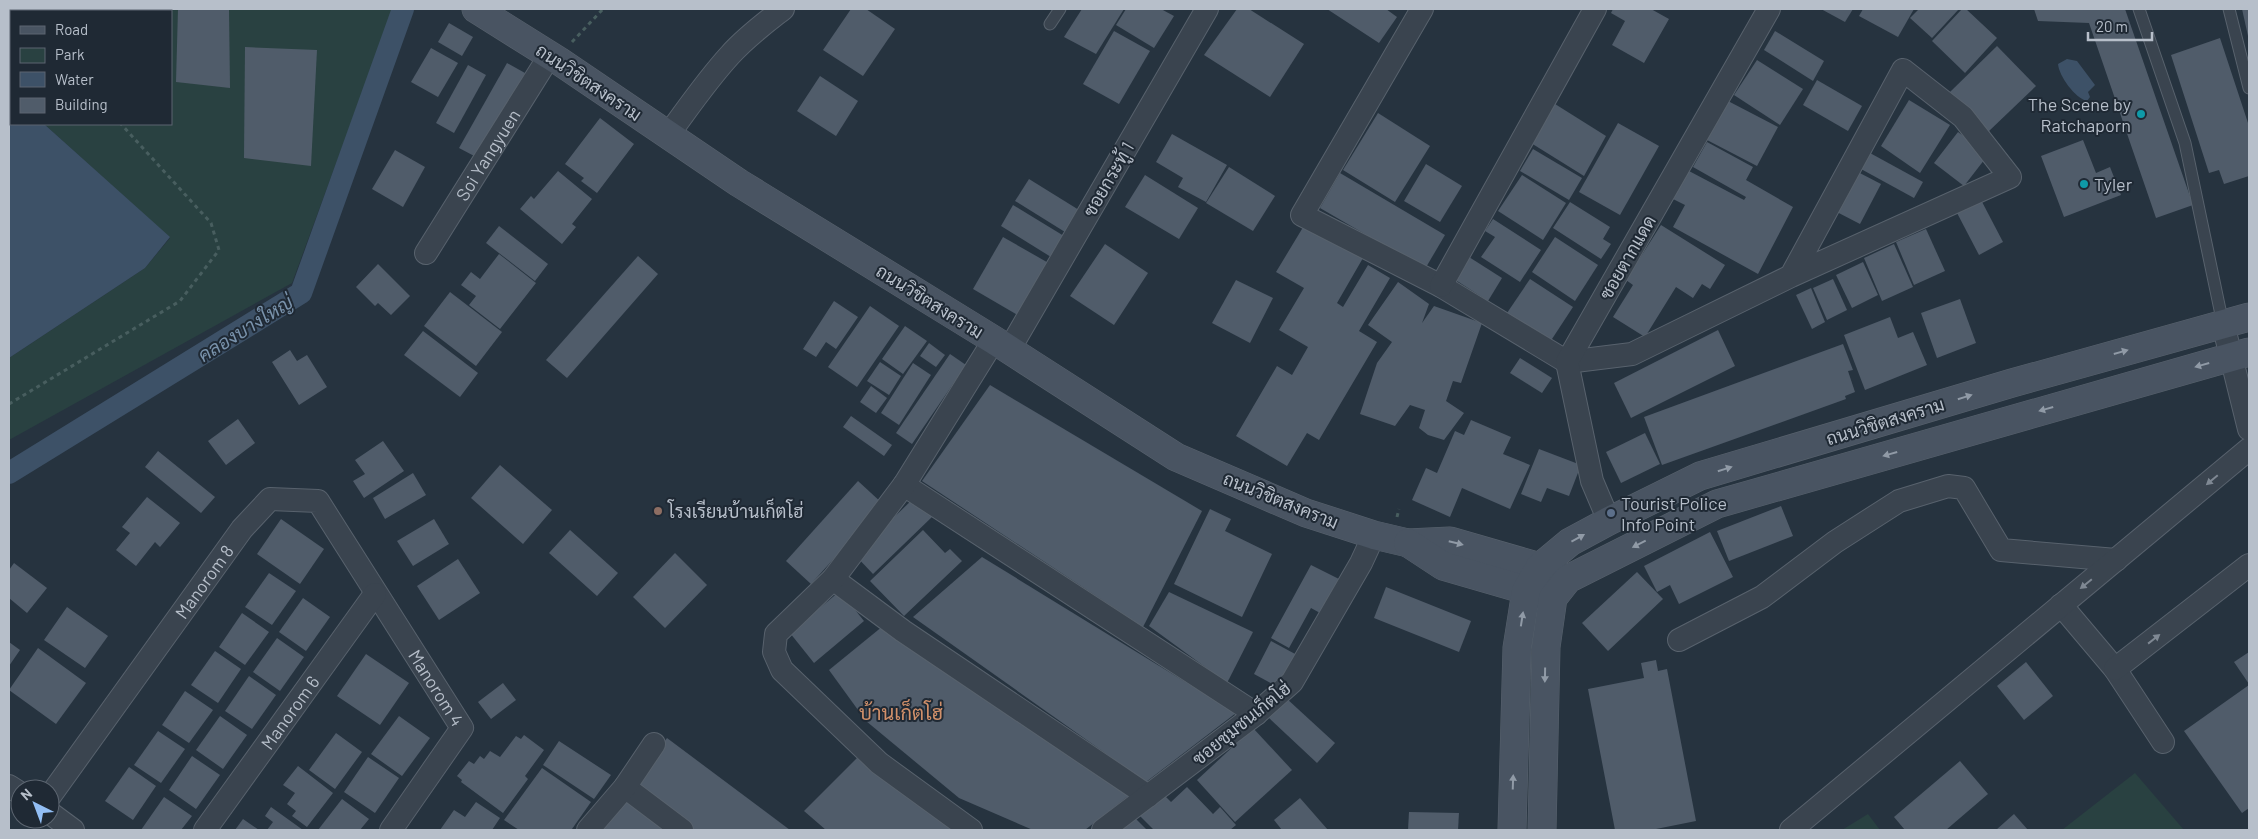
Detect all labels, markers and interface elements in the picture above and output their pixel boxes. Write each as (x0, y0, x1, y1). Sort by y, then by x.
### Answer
legend (10, 10, 172, 125)
scale bar (2088, 10, 2152, 42)
text: 20 m (2096, 17, 2128, 35)
text: Road (55, 20, 88, 38)
street label: ถนนวิชิตสงคราม (532, 39, 646, 125)
text: Park (55, 45, 85, 63)
text: Water (55, 70, 94, 88)
place label: The Scene by Ratchaporn (2028, 93, 2131, 136)
text: Building (55, 95, 108, 113)
street label: Soi Yangyuen (451, 105, 524, 204)
marker: The Scene by Ratchaporn (2135, 108, 2147, 120)
street label: ซอยกระทู้ 1 (1078, 138, 1141, 222)
place label: Tyler (2094, 173, 2133, 195)
marker: Tyler (2078, 178, 2090, 190)
street label: ซอยตากแดด (1594, 211, 1660, 303)
street label: ถนนวิชิตสงคราม (872, 259, 988, 343)
water label: คลองบางใหญ่ (193, 289, 298, 367)
one-way arrow (2113, 348, 2128, 356)
one-way arrow (2195, 361, 2210, 369)
street label: ถนนวิชิตสงคราม (1823, 393, 1947, 449)
one-way arrow (1957, 393, 1972, 401)
one-way arrow (2038, 405, 2053, 413)
one-way arrow (1882, 450, 1897, 458)
one-way arrow (1718, 464, 1733, 472)
street label: ถนนวิชิตสงคราม (1220, 467, 1342, 533)
one-way arrow (2205, 475, 2218, 486)
place label: Tourist Police Info Point (1621, 492, 1727, 535)
place label: โรงเรียนบ้านเก็ตโฮ่ (667, 498, 803, 522)
marker: โรงเรียนบ้านเก็ตโฮ่ (652, 505, 664, 517)
marker: Tourist Police Info Point (1605, 507, 1617, 519)
one-way arrow (1572, 533, 1585, 542)
one-way arrow (1449, 539, 1464, 547)
street label: Manorom 8 (170, 540, 238, 623)
one-way arrow (1632, 540, 1646, 548)
one-way arrow (2080, 578, 2093, 589)
one-way arrow (1518, 611, 1526, 627)
one-way arrow (2147, 633, 2160, 644)
street label: Manorom 4 (404, 645, 469, 730)
one-way arrow (1541, 667, 1549, 683)
street label: Manorom 6 (256, 671, 324, 753)
street label: ซอยชุมชนเก็ตโฮ่ (1186, 675, 1296, 771)
district label: บ้านเก็ตโฮ่ (859, 698, 943, 724)
one-way arrow (1510, 773, 1518, 789)
north arrow (10, 779, 60, 829)
text: N (17, 785, 35, 803)

